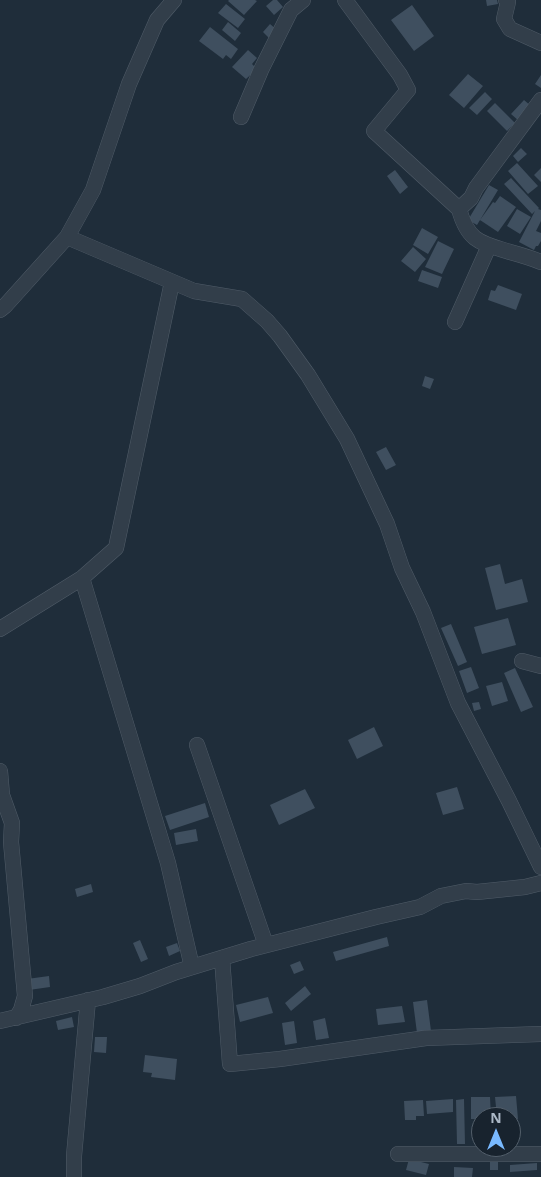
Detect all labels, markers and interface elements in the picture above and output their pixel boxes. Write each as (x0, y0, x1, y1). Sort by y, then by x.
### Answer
north arrow (471, 1107, 521, 1157)
text: N (490, 1108, 502, 1127)

